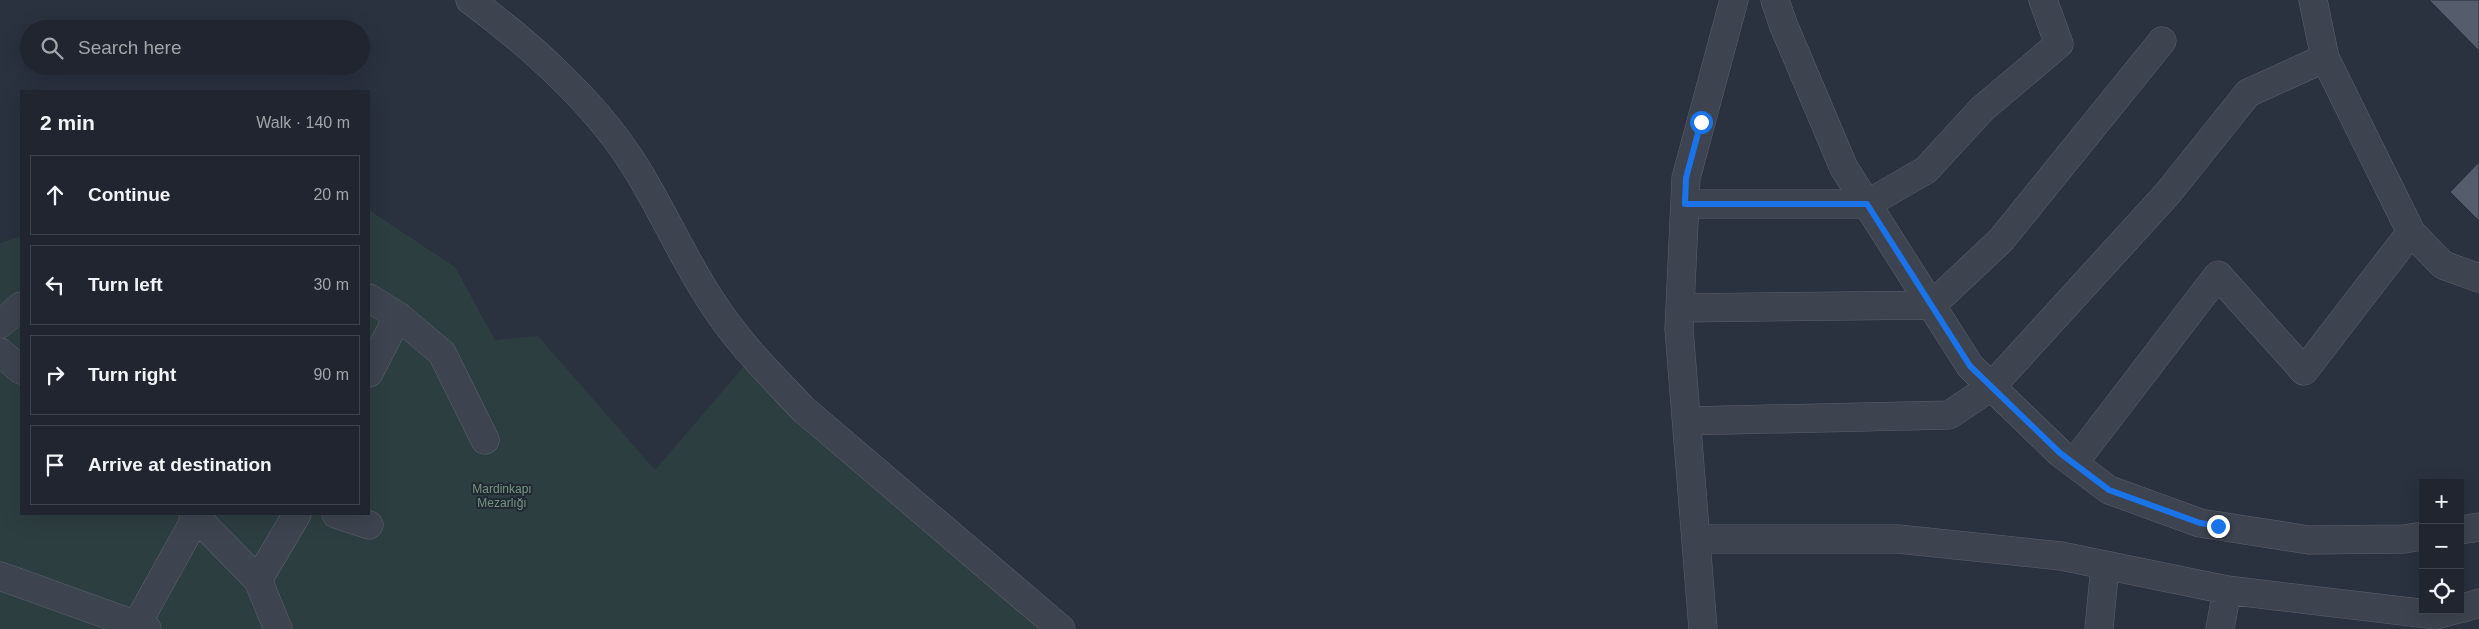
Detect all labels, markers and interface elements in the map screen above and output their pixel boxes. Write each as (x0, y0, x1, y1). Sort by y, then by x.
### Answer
search box (20, 20, 370, 75)
icon: search (38, 34, 66, 62)
text: Search here (78, 37, 182, 58)
text: 2 min (40, 111, 95, 134)
route start (1690, 111, 1713, 134)
text: Walk · 140 m (256, 114, 350, 131)
icon: ahead (41, 181, 69, 209)
text: Continue (88, 184, 170, 205)
text: 20 m (313, 186, 349, 203)
icon: left (41, 271, 69, 299)
text: Turn left (88, 274, 163, 295)
text: 30 m (313, 276, 349, 293)
icon: right (41, 361, 69, 389)
text: Turn right (88, 364, 176, 385)
text: 90 m (313, 366, 349, 383)
icon: arrive (41, 451, 69, 479)
text: Arrive at destination (88, 454, 272, 475)
map controls (2419, 479, 2464, 614)
button: + (2419, 479, 2464, 524)
park label: Mardinkapı Mezarlığı (472, 482, 532, 510)
route end (2207, 515, 2230, 538)
button: − (2419, 524, 2464, 569)
button: locate (2419, 569, 2464, 614)

